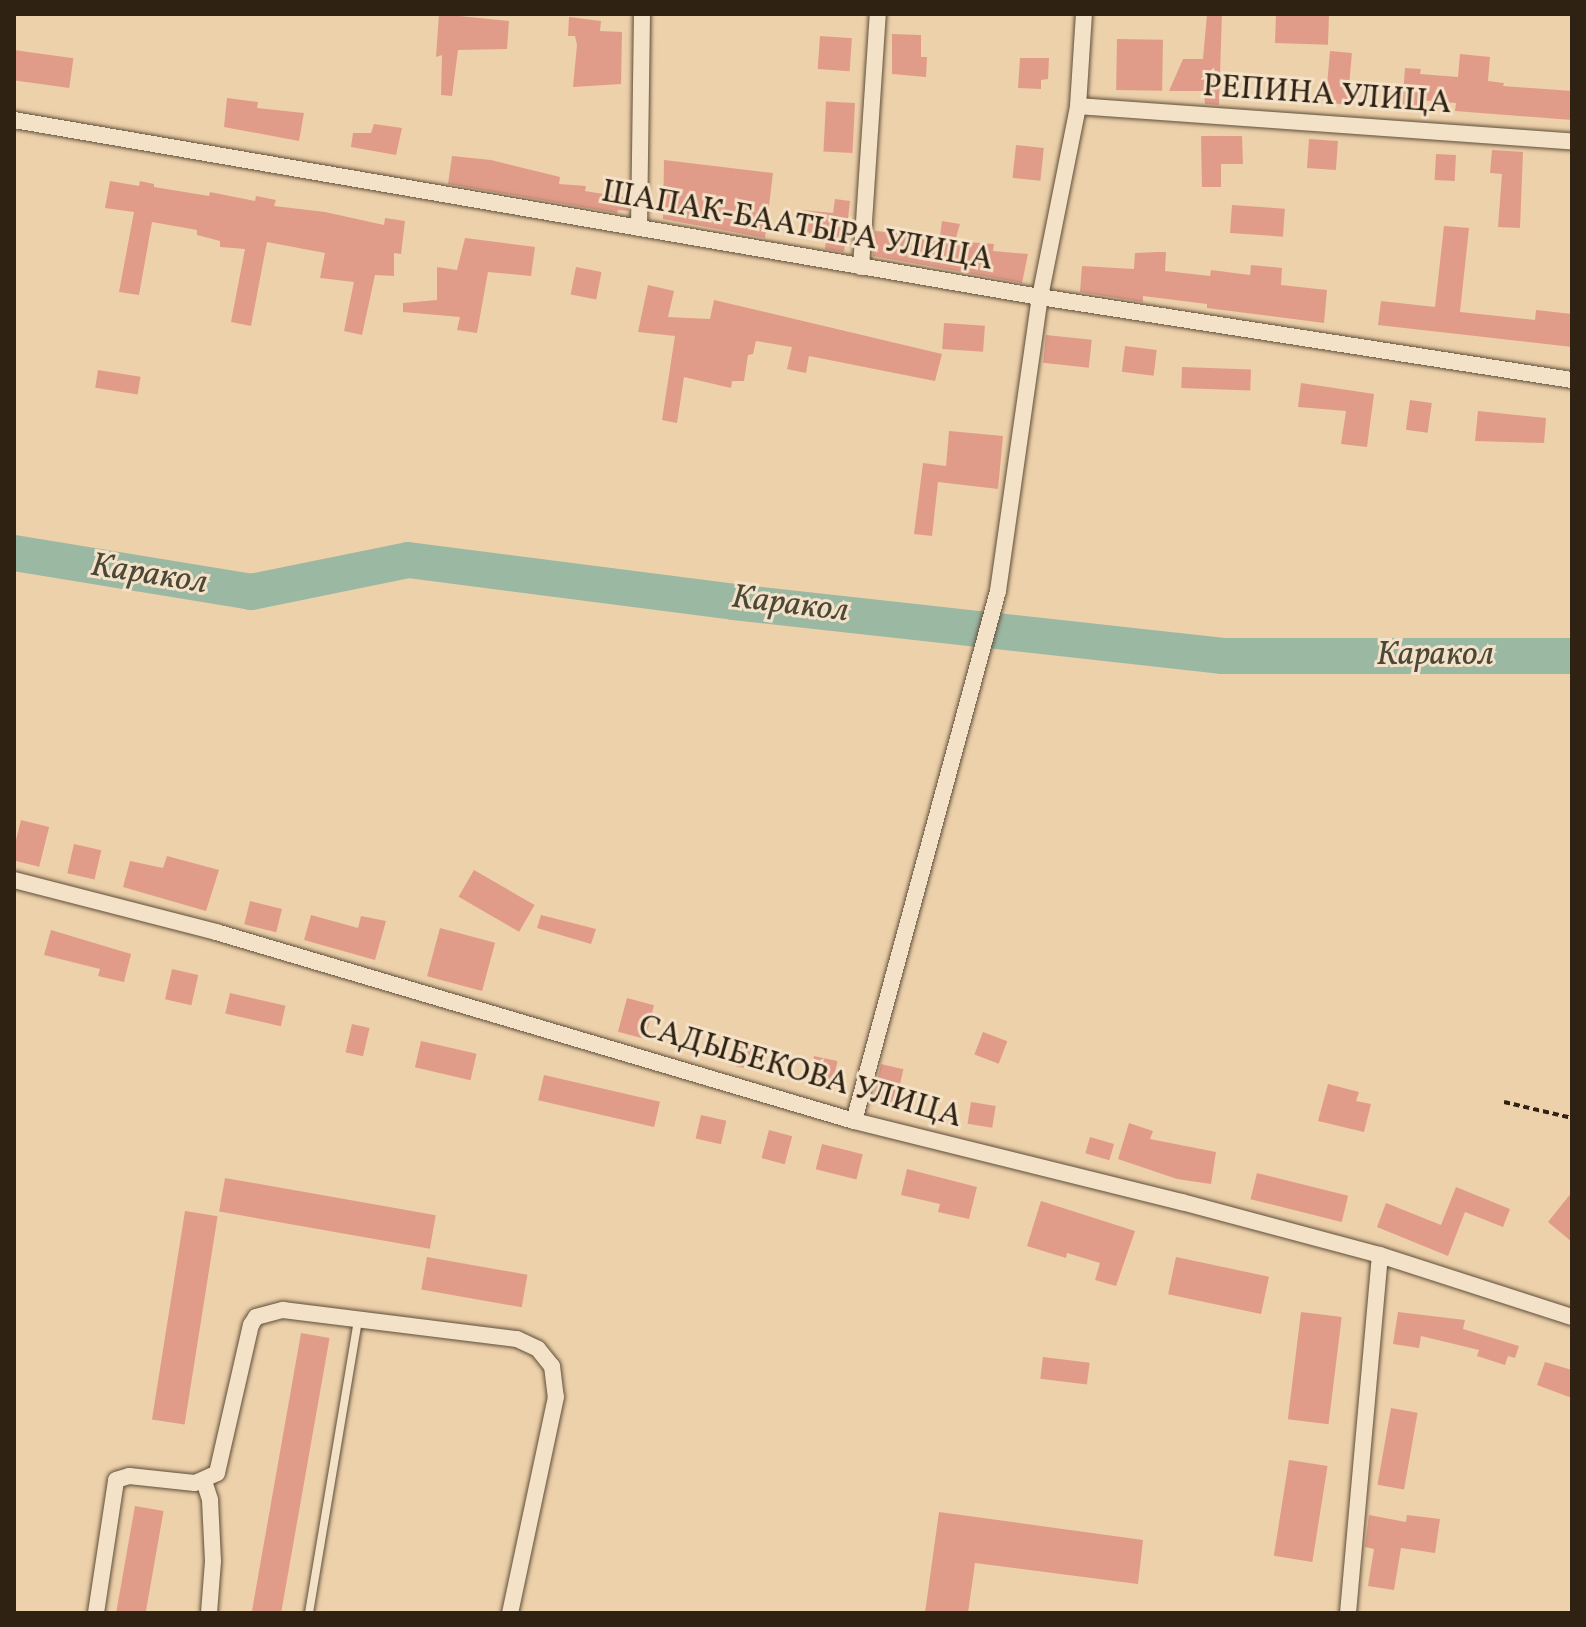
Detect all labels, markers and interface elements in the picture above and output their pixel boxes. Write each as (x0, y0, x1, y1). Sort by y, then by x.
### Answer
street label: РЕПИНА УЛИЦА (1201, 68, 1453, 124)
street label: ШАПАК-БААТЫРА УЛИЦА (598, 174, 996, 280)
water label: Каракол (88, 546, 210, 604)
water label: Каракол (729, 578, 851, 632)
water label: Каракол (1376, 636, 1494, 676)
street label: САДЫБЕКОВА УЛИЦА (634, 1008, 966, 1138)

